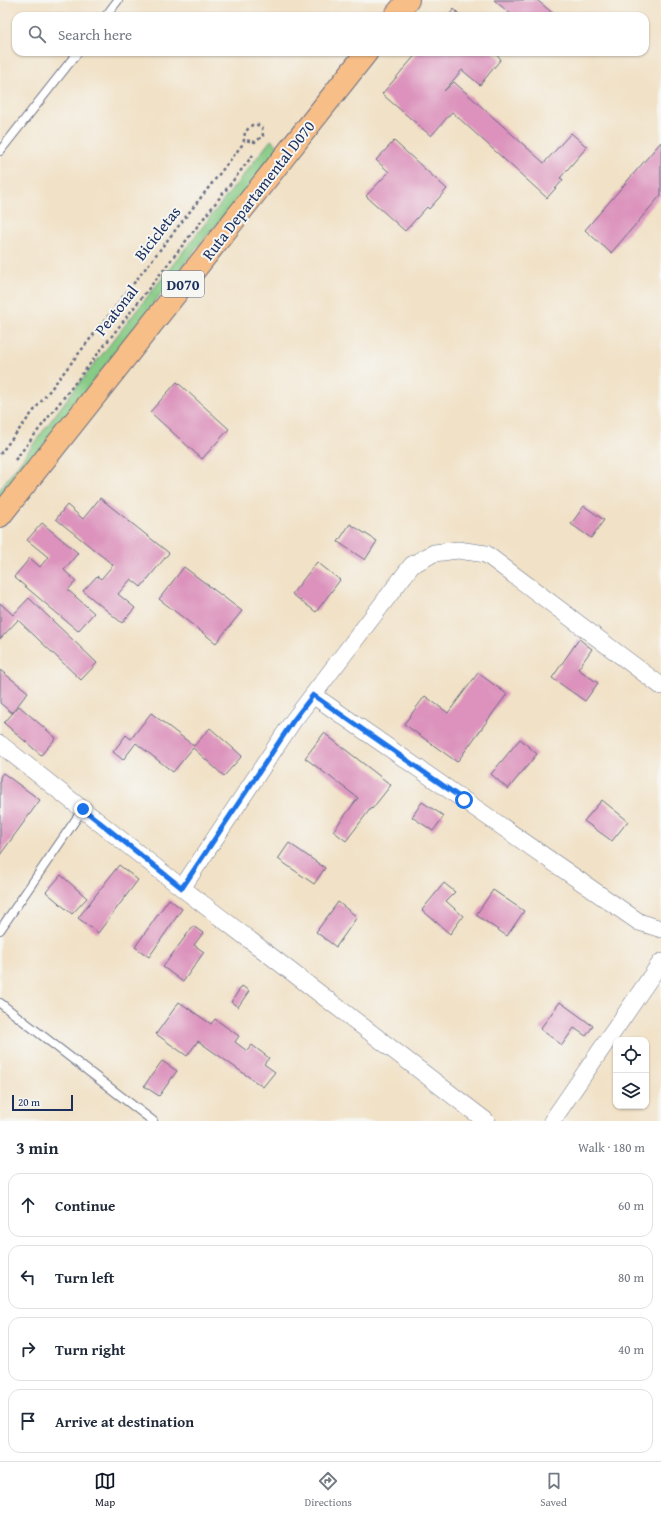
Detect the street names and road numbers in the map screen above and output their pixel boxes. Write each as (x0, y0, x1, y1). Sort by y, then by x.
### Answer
street label: Ruta Departamental D070 (196, 115, 320, 265)
street label: Bicicletas (128, 201, 186, 265)
road number: D070 (162, 271, 204, 297)
street label: Peatonal (89, 279, 144, 340)

